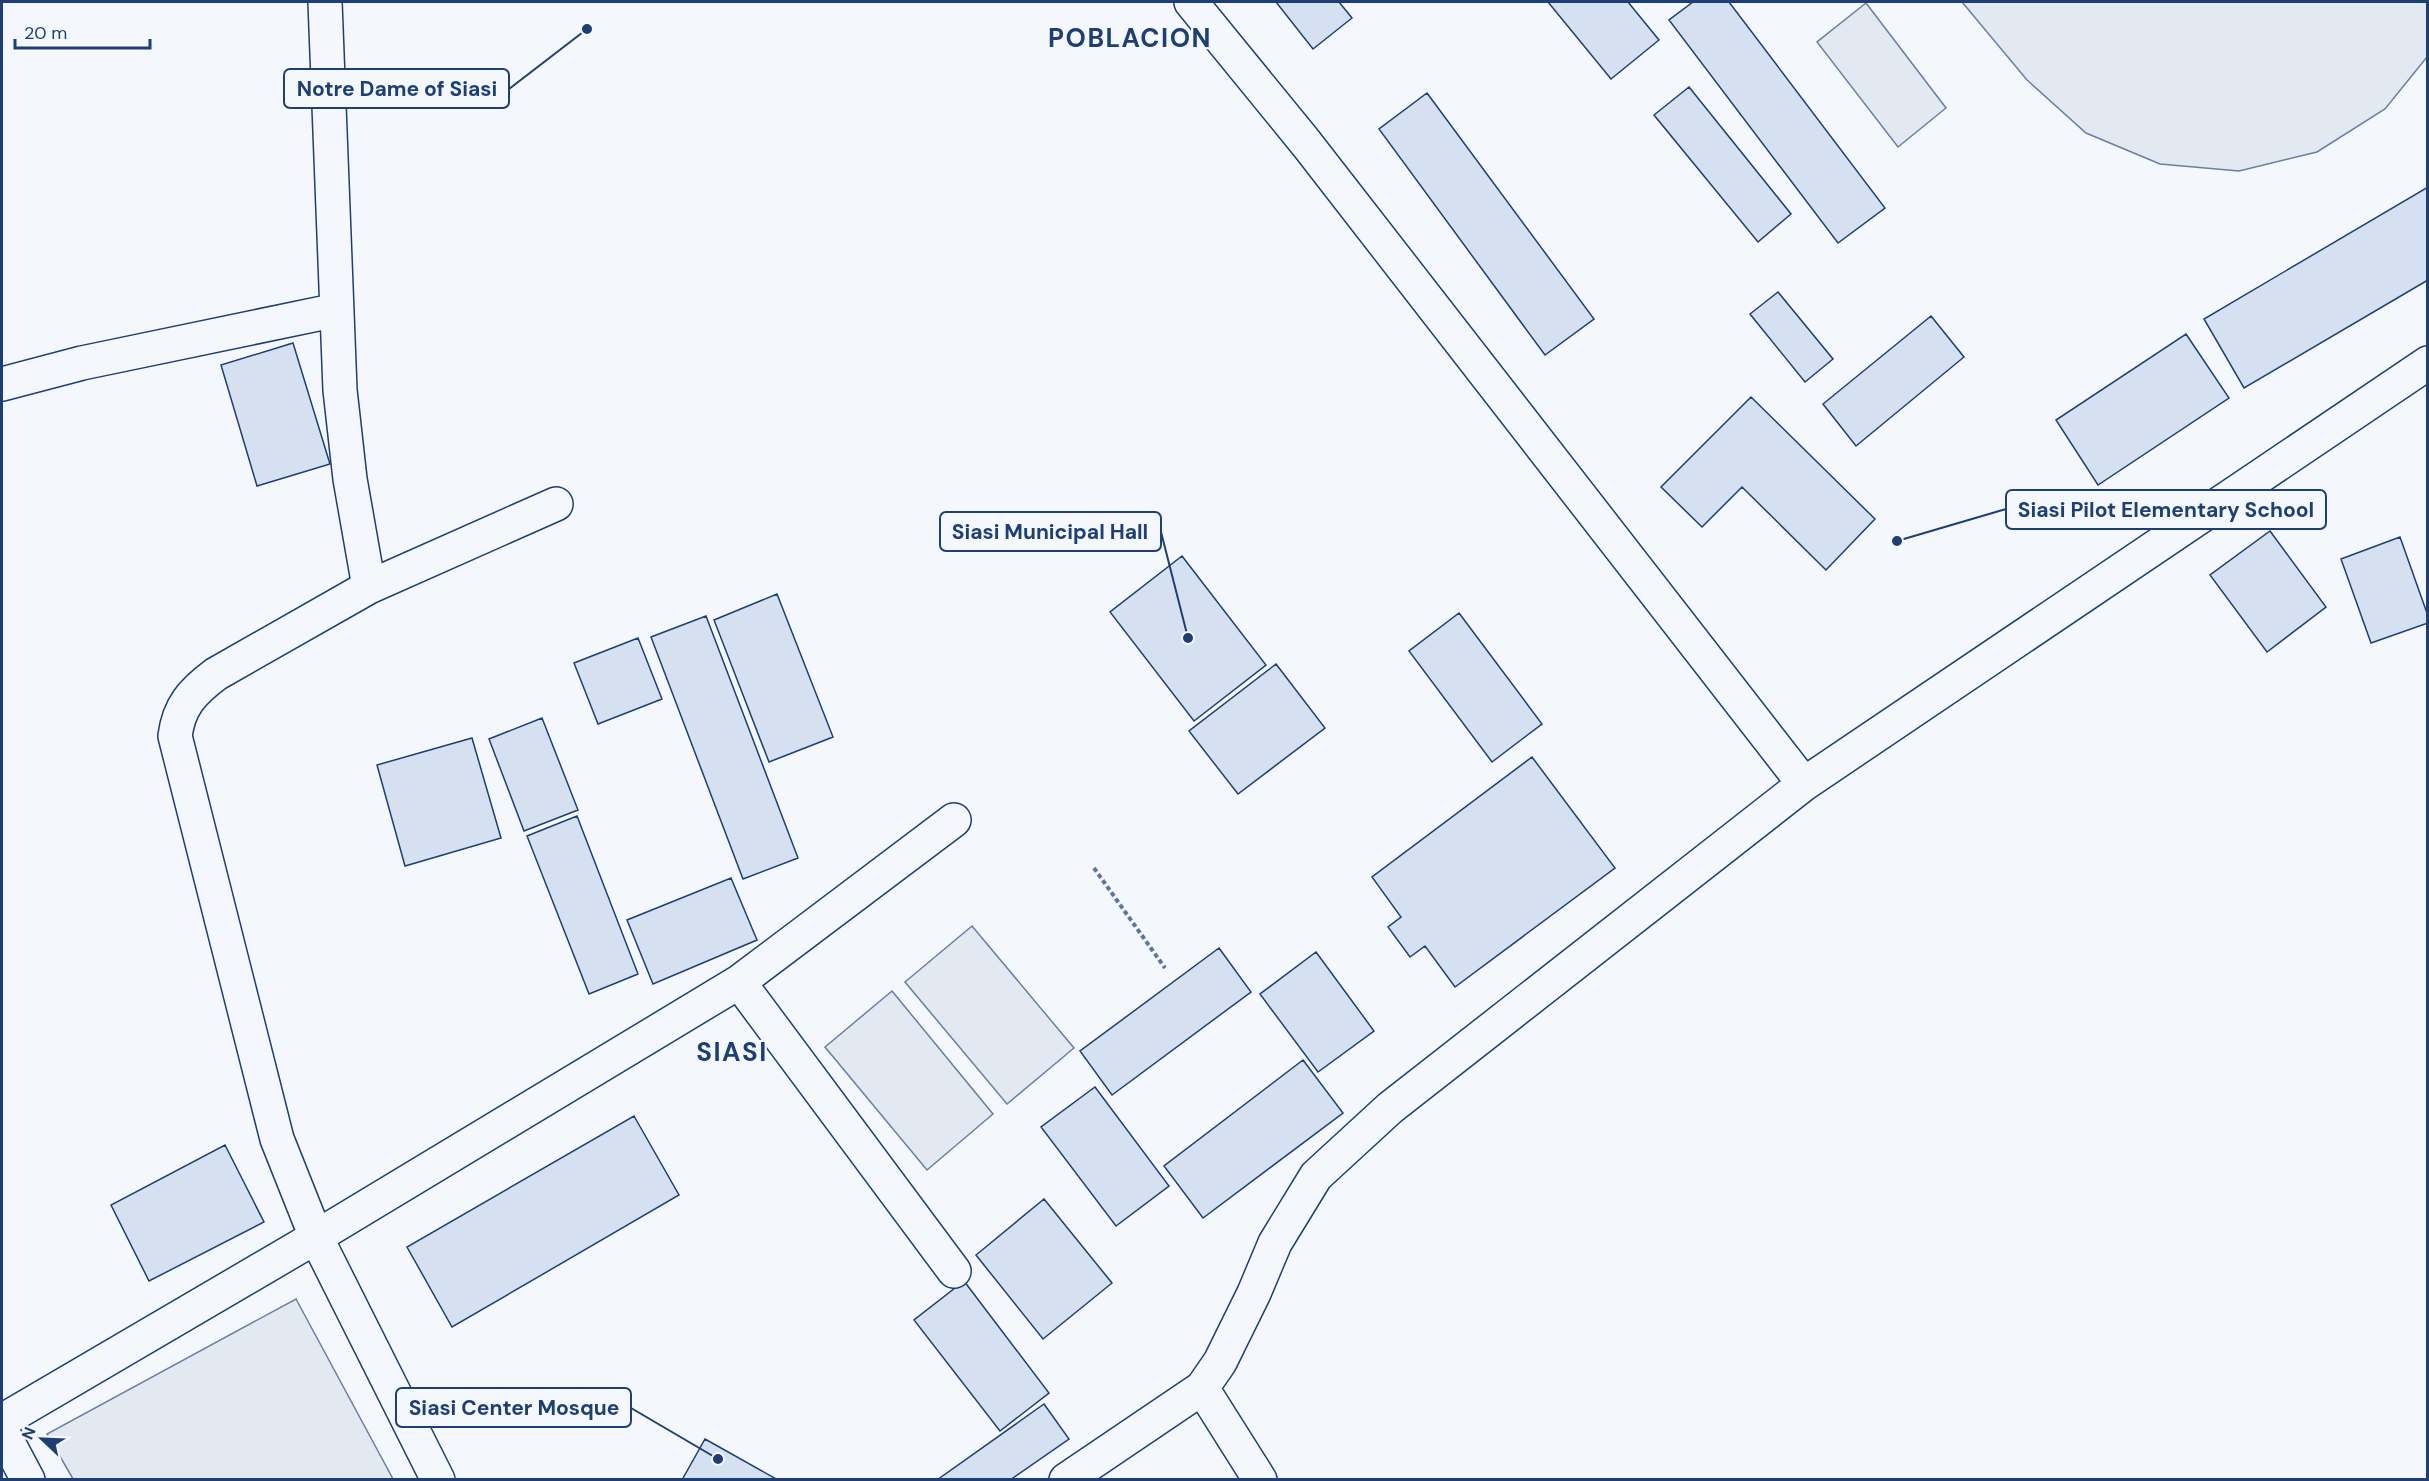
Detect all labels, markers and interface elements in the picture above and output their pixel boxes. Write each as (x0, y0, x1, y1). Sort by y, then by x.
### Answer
scale bar (15, 12, 150, 50)
text: 20 m (24, 21, 67, 45)
district label: POBLACION (1048, 21, 1212, 55)
callout: Notre Dame of Siasi (284, 69, 509, 108)
text: Notre Dame of Siasi (297, 75, 497, 103)
callout: Siasi Pilot Elementary School (2006, 490, 2326, 529)
text: Siasi Pilot Elementary School (2018, 496, 2314, 524)
callout: Siasi Municipal Hall (940, 512, 1161, 551)
text: Siasi Municipal Hall (952, 518, 1148, 546)
district label: SIASI (696, 1035, 768, 1069)
callout: Siasi Center Mosque (396, 1388, 631, 1427)
text: Siasi Center Mosque (409, 1394, 619, 1422)
north arrow (12, 1409, 72, 1469)
text: N (17, 1424, 41, 1443)

